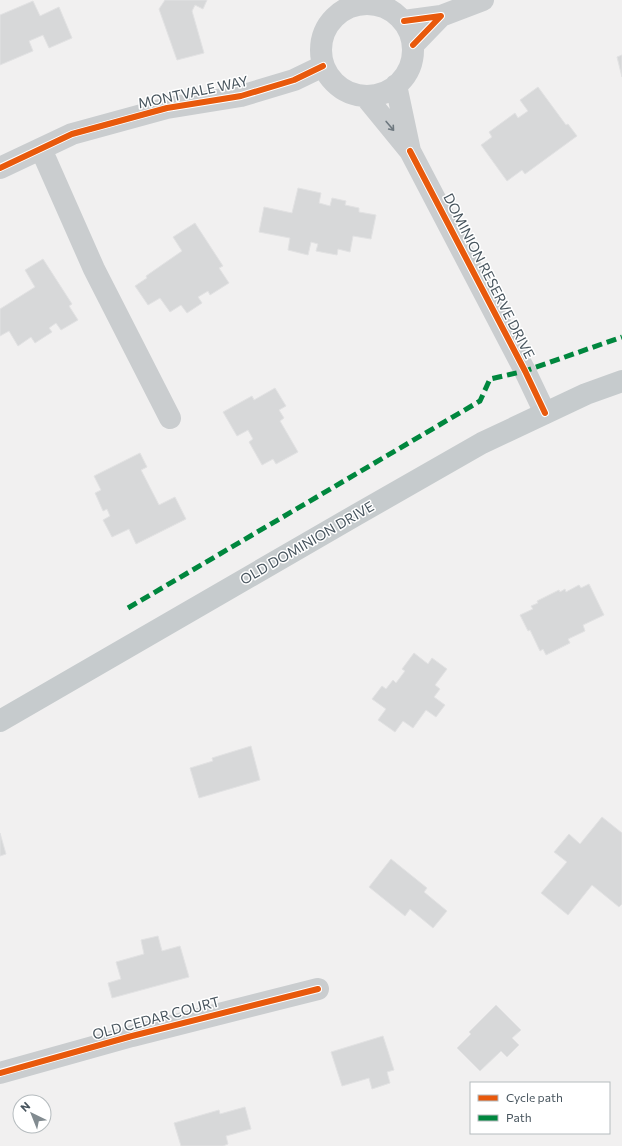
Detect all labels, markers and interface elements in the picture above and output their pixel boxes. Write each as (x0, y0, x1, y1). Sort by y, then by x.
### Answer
street label: MONTVALE WAY (136, 72, 250, 111)
one-way arrow (386, 121, 395, 132)
street label: DOMINION RESERVE DRIVE (440, 190, 539, 361)
street label: OLD DOMINION DRIVE (237, 497, 377, 588)
street label: OLD CEDAR COURT (90, 992, 221, 1043)
legend (470, 1082, 610, 1134)
text: Cycle path (506, 1090, 563, 1104)
north arrow (12, 1094, 52, 1134)
text: N (17, 1099, 32, 1114)
text: Path (506, 1110, 532, 1124)

